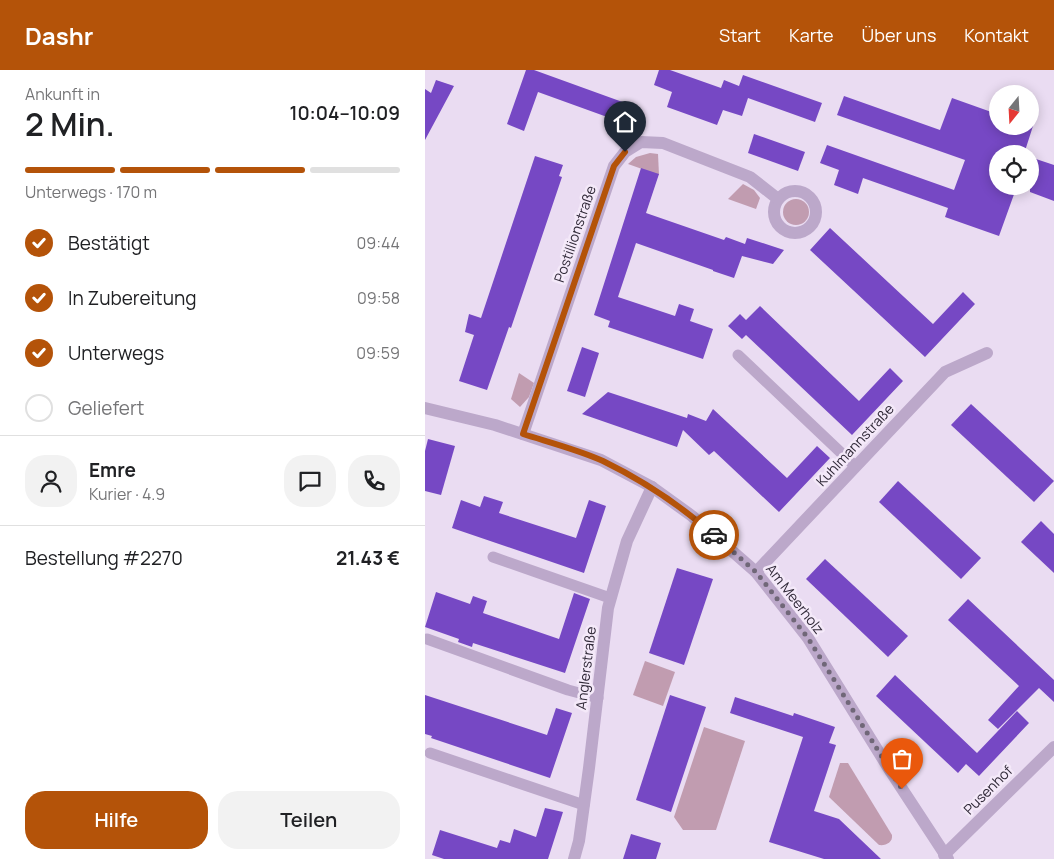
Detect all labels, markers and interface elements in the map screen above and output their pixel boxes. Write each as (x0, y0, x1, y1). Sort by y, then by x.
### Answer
text: Dashr (25, 19, 93, 52)
text: Start (719, 23, 761, 47)
text: Karte (789, 23, 834, 47)
text: Über uns (862, 23, 936, 47)
text: Kontakt (964, 23, 1029, 47)
text: Ankunft in (25, 83, 100, 105)
north arrow (989, 85, 1039, 135)
map controls (989, 85, 1039, 195)
text: 10:04–10:09 (289, 100, 400, 126)
pin (604, 101, 646, 152)
text: 2 Min. (25, 102, 115, 146)
icon: home (611, 108, 639, 136)
button: locate (989, 145, 1039, 195)
text: Unterwegs · 170 m (25, 181, 157, 203)
street label: Postillionstraße (549, 183, 600, 285)
icon: check (25, 229, 53, 257)
text: Bestätigt (68, 230, 150, 256)
text: 09:44 (357, 232, 400, 254)
icon: check (25, 284, 53, 312)
text: In Zubereitung (68, 285, 196, 311)
text: 09:58 (357, 287, 400, 309)
icon: check (25, 339, 53, 367)
text: Unterwegs (68, 340, 164, 366)
text: 09:59 (356, 342, 400, 364)
text: Geliefert (68, 395, 144, 421)
street label: Kuhlmannstraße (812, 399, 898, 490)
button: person (25, 455, 77, 507)
button: chat (284, 455, 336, 507)
button: phone (348, 455, 400, 507)
text: Emre (89, 457, 136, 483)
text: Kurier · 4.9 (89, 483, 165, 505)
courier (689, 510, 739, 560)
icon: car (700, 521, 728, 549)
text: Bestellung #2270 (25, 545, 183, 571)
text: 21.43 € (336, 545, 400, 571)
street label: Am Meerholz (762, 560, 829, 638)
street label: Anglerstraße (571, 625, 600, 711)
pin (881, 738, 923, 789)
icon: bag (888, 745, 916, 773)
street label: Pusenhof (959, 761, 1016, 818)
button: Hilfe (25, 791, 208, 849)
button: Teilen (218, 791, 400, 849)

